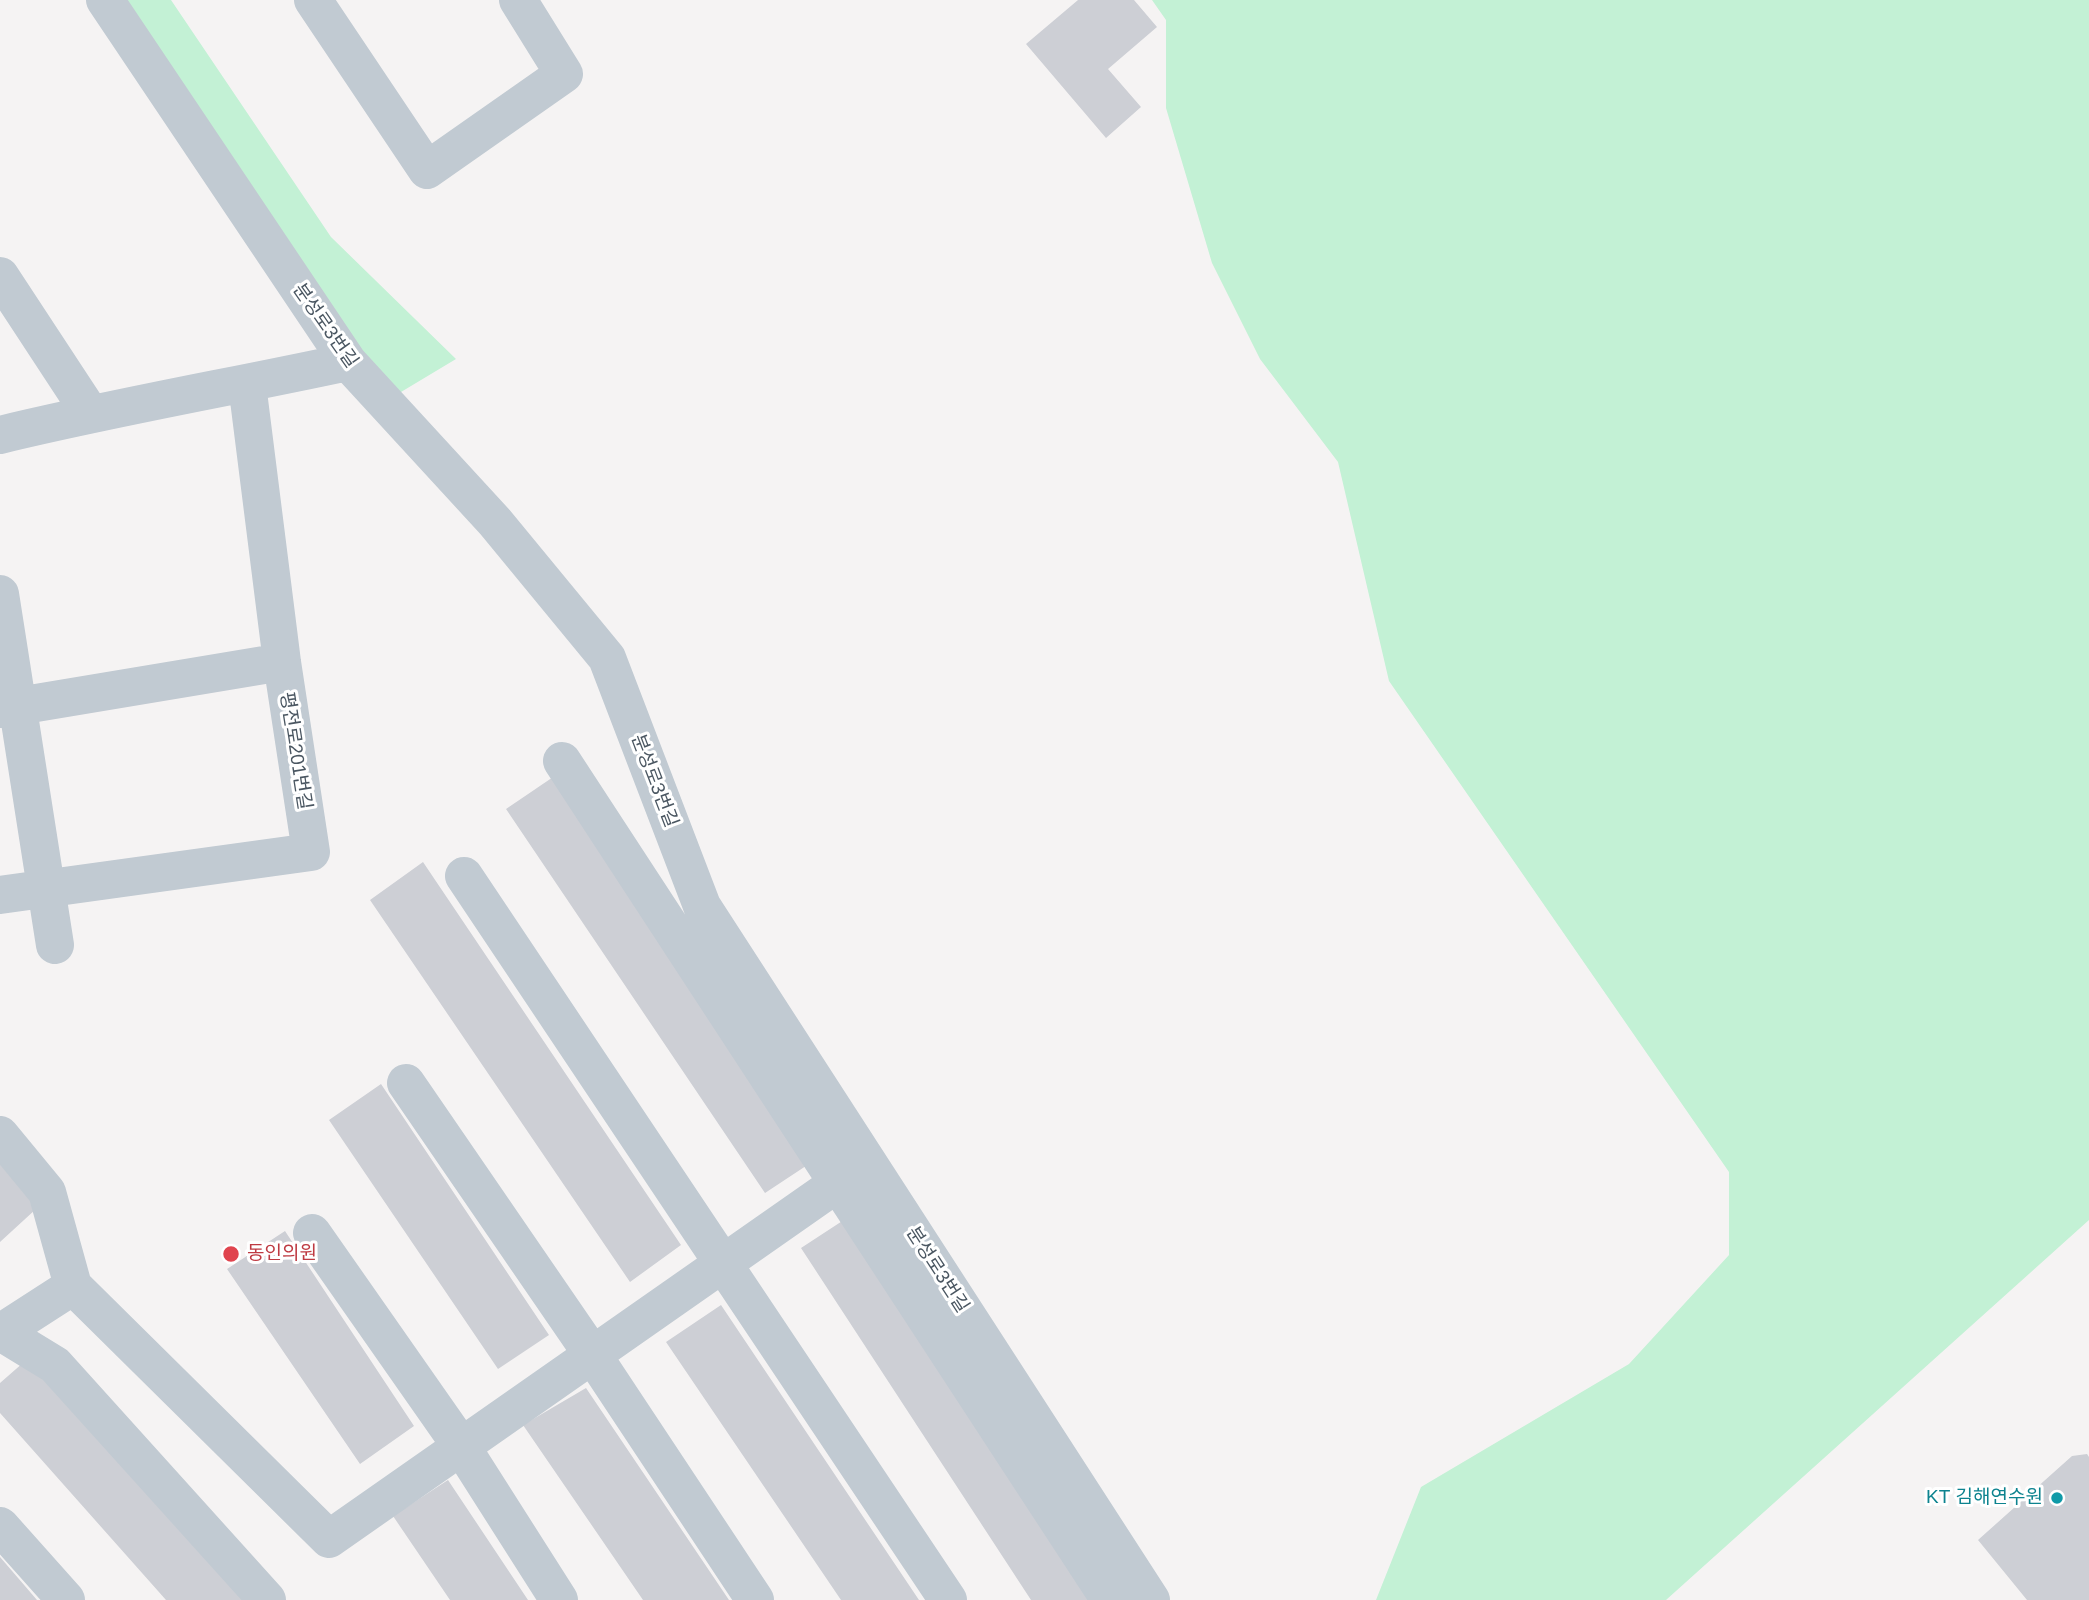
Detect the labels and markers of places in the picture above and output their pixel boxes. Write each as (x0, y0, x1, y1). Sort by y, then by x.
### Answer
place label: 동인의원 (247, 1243, 317, 1265)
marker: 동인의원 (221, 1244, 241, 1264)
place label: KT 김해연수원 (1926, 1487, 2043, 1509)
marker: KT 김해연수원 (2049, 1490, 2065, 1506)

